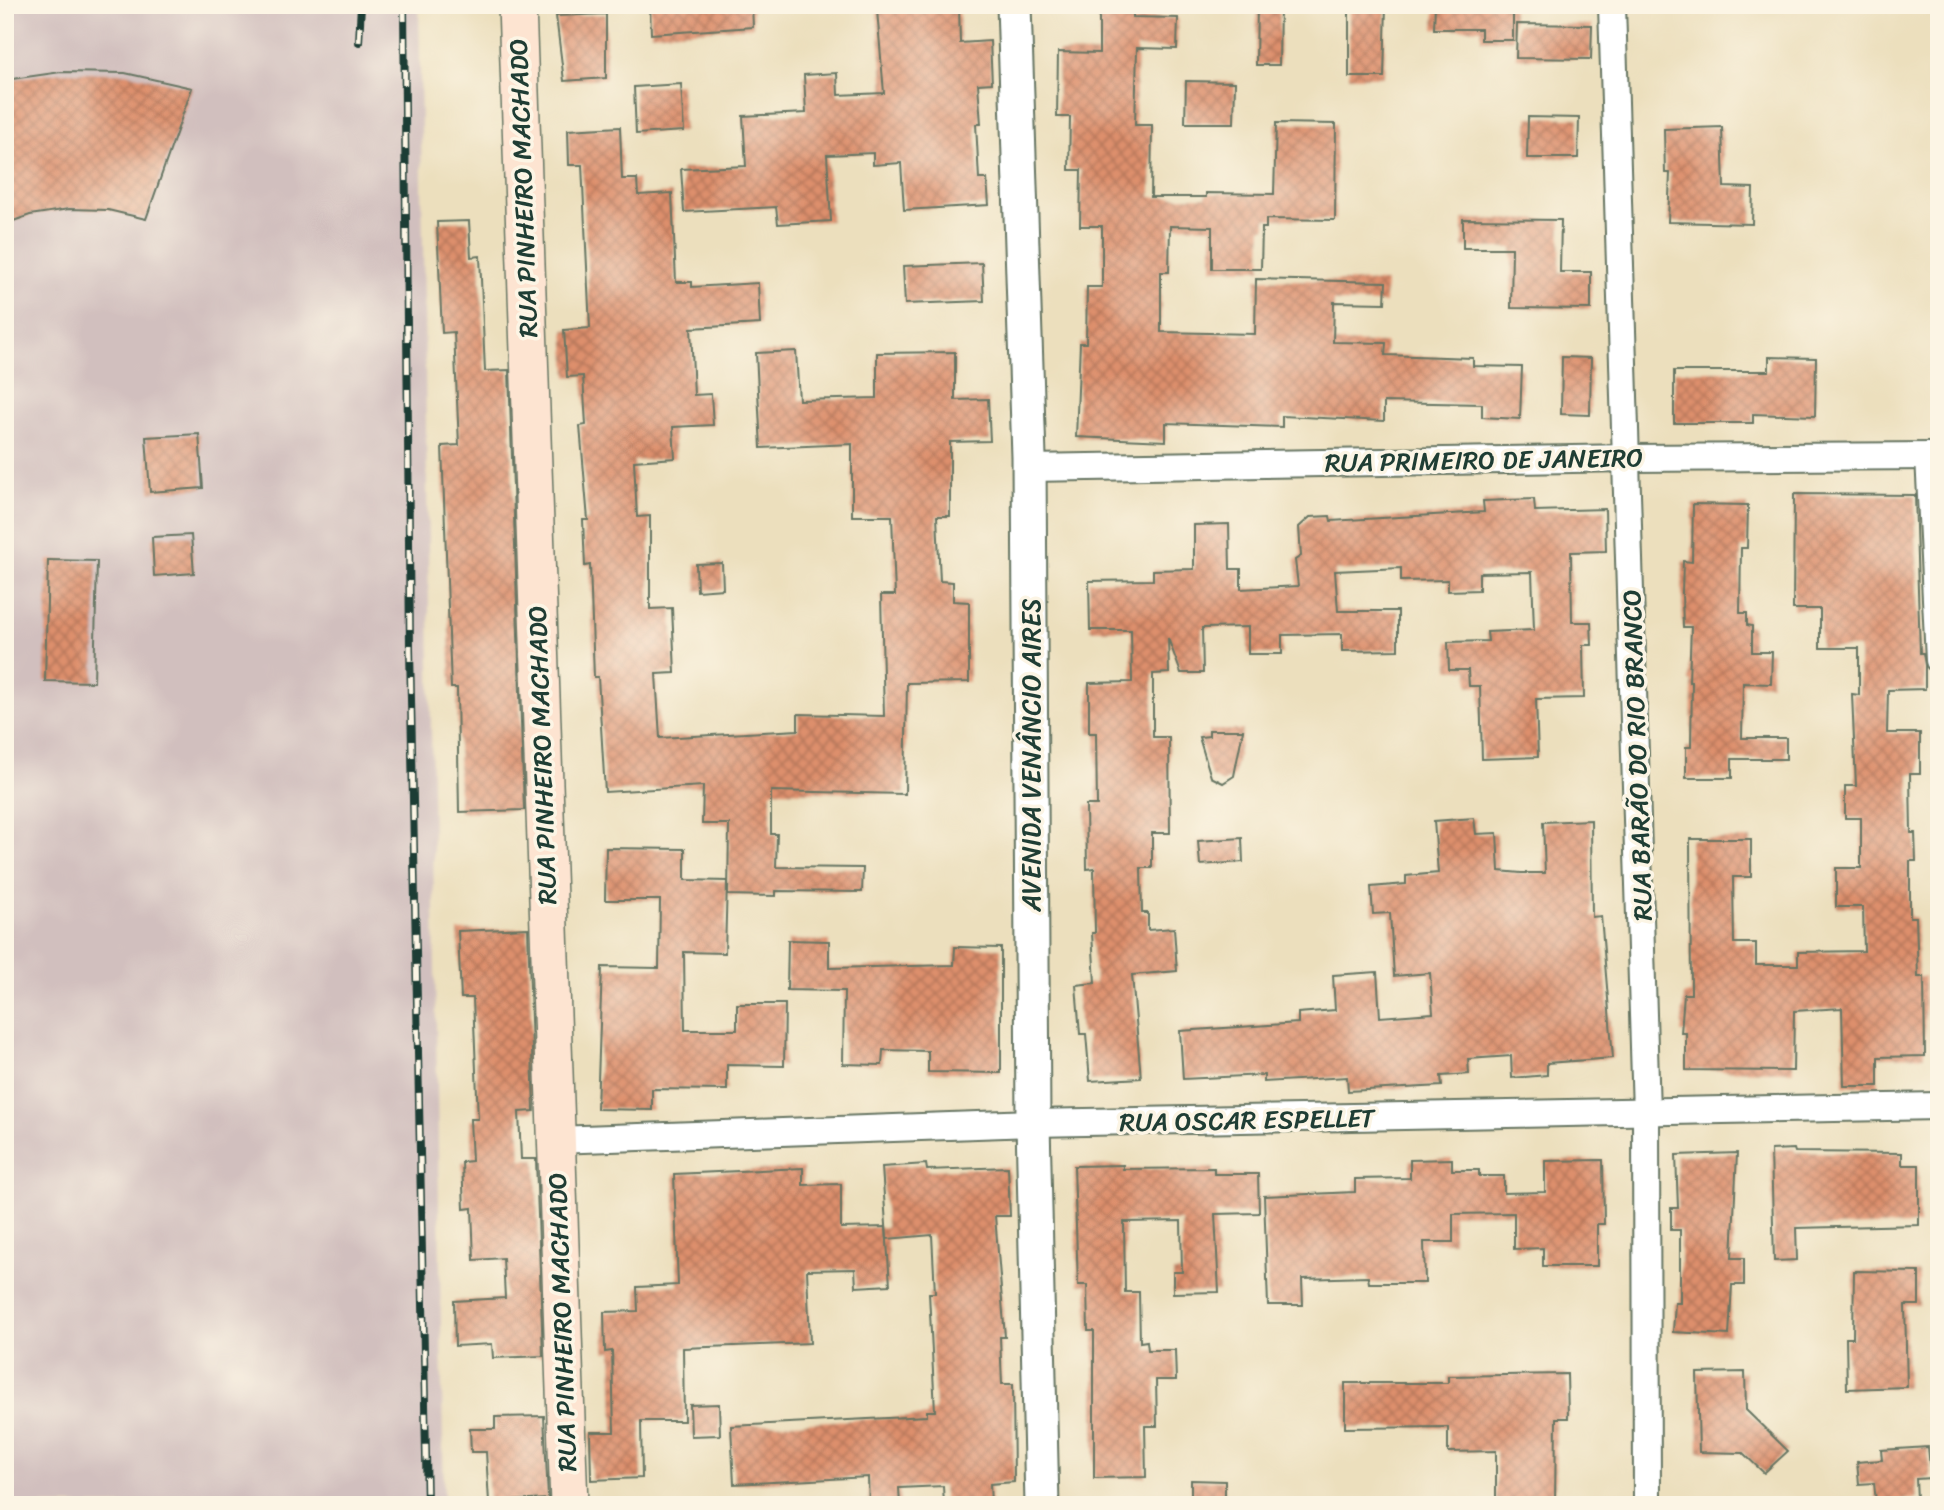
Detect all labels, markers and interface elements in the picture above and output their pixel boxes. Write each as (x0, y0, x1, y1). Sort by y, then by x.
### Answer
street label: RUA PINHEIRO MACHADO (495, 38, 551, 338)
street label: RUA PRIMEIRO DE JANEIRO (1324, 434, 1644, 486)
street label: RUA BARÃO DO RIO BRANCO (1608, 588, 1666, 922)
street label: AVENIDA VENÂNCIO AIRES (1008, 598, 1054, 912)
street label: RUA PINHEIRO MACHADO (514, 605, 570, 905)
street label: RUA OSCAR ESPELLET (1119, 1095, 1377, 1145)
street label: RUA PINHEIRO MACHADO (534, 1172, 590, 1472)

